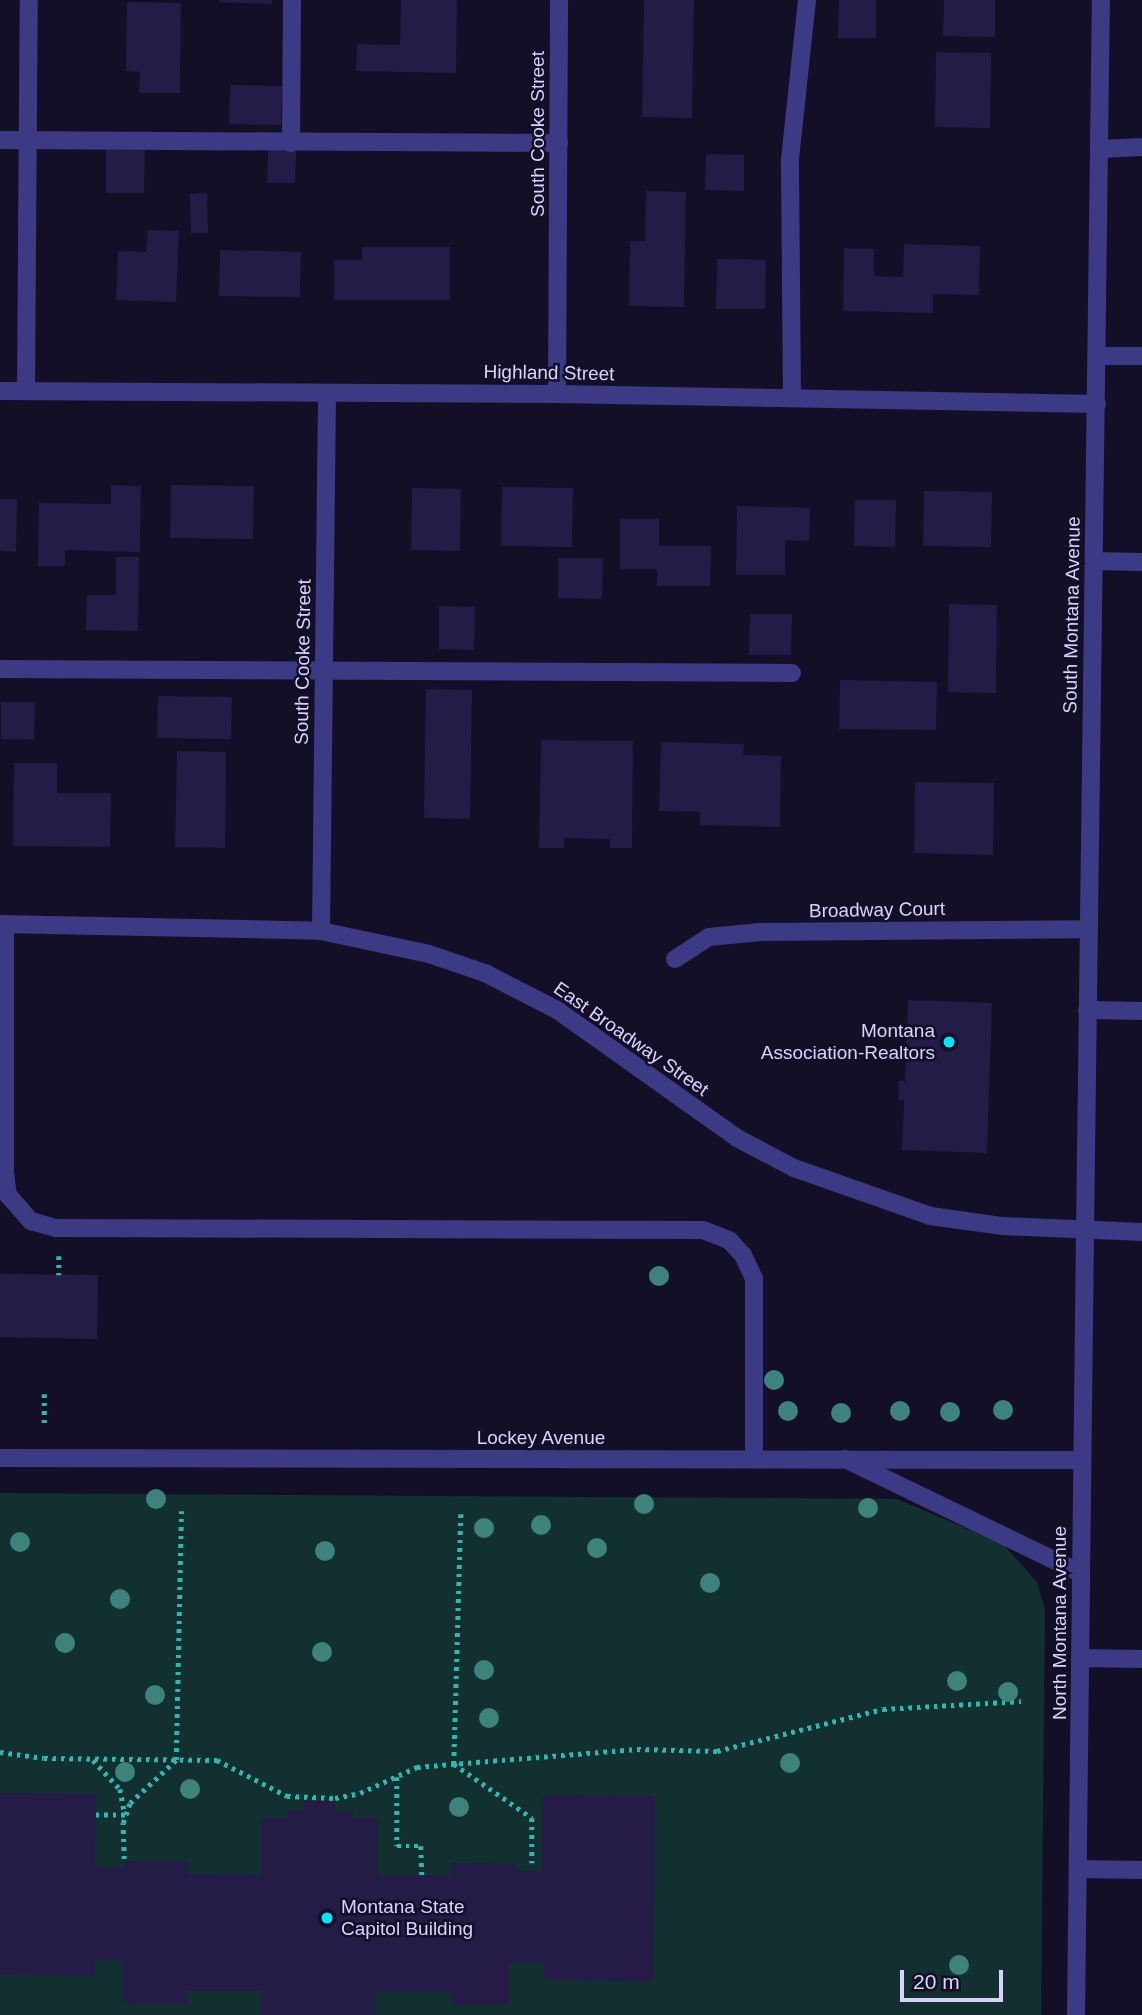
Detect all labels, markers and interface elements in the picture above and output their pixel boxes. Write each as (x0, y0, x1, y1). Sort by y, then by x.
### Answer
street label: South Cooke Street (527, 51, 549, 217)
street label: Highland Street (483, 360, 615, 386)
street label: South Montana Avenue (1059, 516, 1085, 714)
street label: South Cooke Street (290, 579, 316, 745)
street label: Broadway Court (809, 897, 945, 923)
street label: East Broadway Street (549, 977, 713, 1101)
place label: Montana Association-Realtors (761, 1020, 935, 1064)
marker: Montana Association-Realtors (941, 1034, 957, 1050)
street label: Lockey Avenue (476, 1427, 606, 1449)
street label: North Montana Avenue (1049, 1525, 1071, 1721)
place label: Montana State Capitol Building (341, 1896, 473, 1940)
marker: Montana State Capitol Building (319, 1910, 335, 1926)
scale bar (904, 1955, 1007, 1999)
text: 20 m (913, 1970, 960, 1993)

